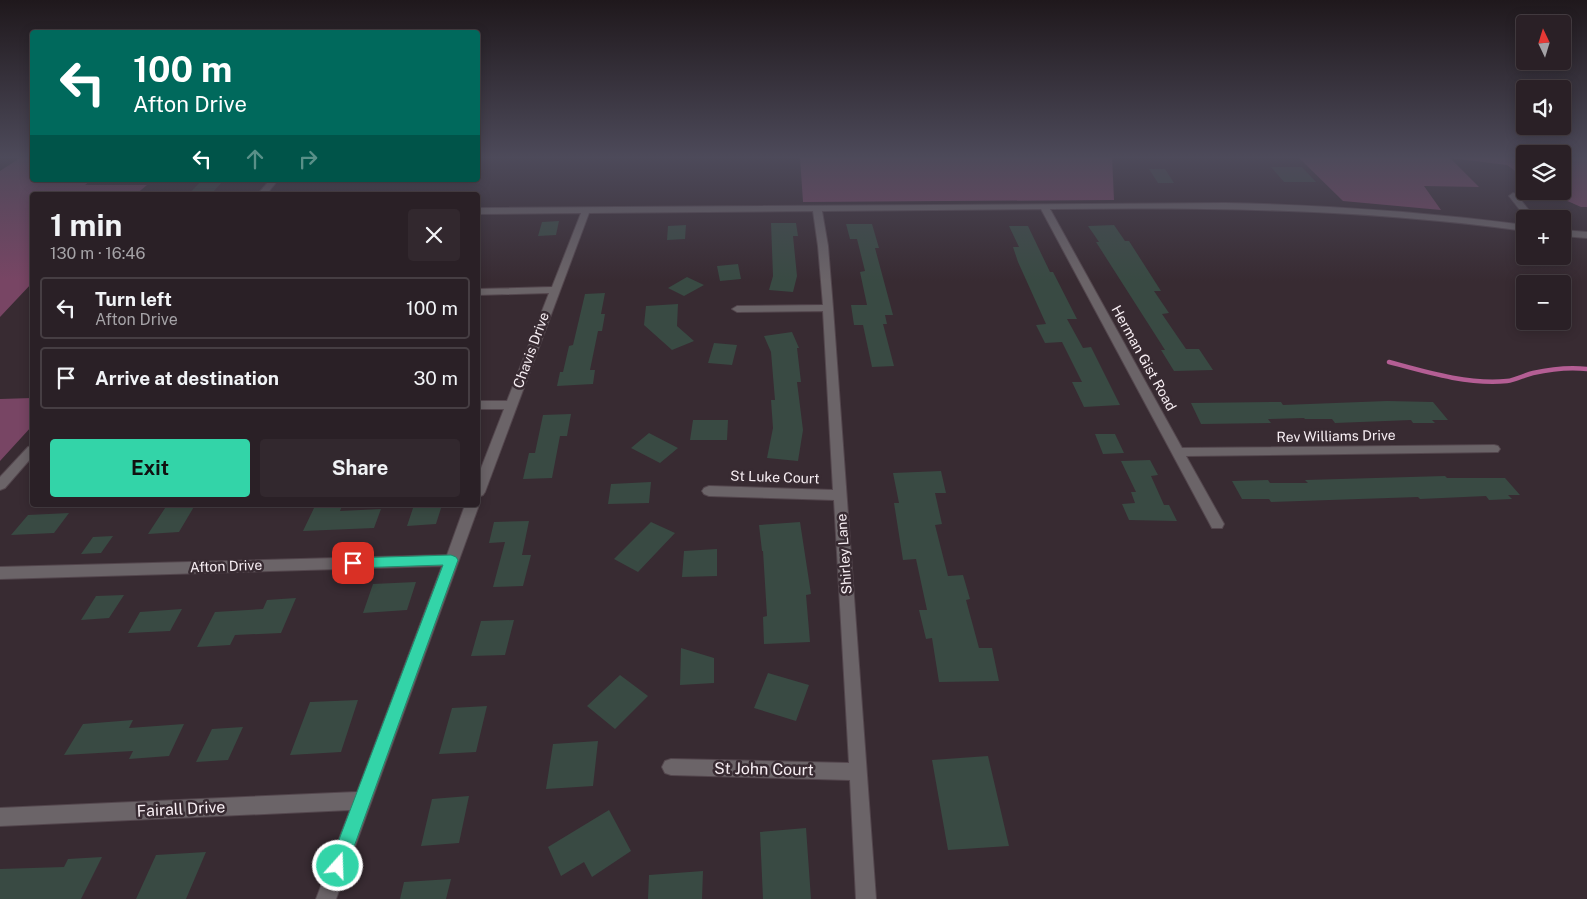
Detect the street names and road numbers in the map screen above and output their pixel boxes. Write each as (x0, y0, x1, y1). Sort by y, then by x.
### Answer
street label: Herman Gist Road (1108, 303, 1180, 413)
street label: Chavis Drive (510, 310, 552, 390)
street label: Rev Williams Drive (1276, 427, 1396, 445)
street label: St Luke Court (730, 467, 820, 487)
street label: Shirley Lane (833, 513, 855, 595)
street label: Afton Drive (190, 557, 263, 575)
street label: St John Court (714, 759, 814, 779)
street label: Fairall Drive (136, 797, 226, 821)

